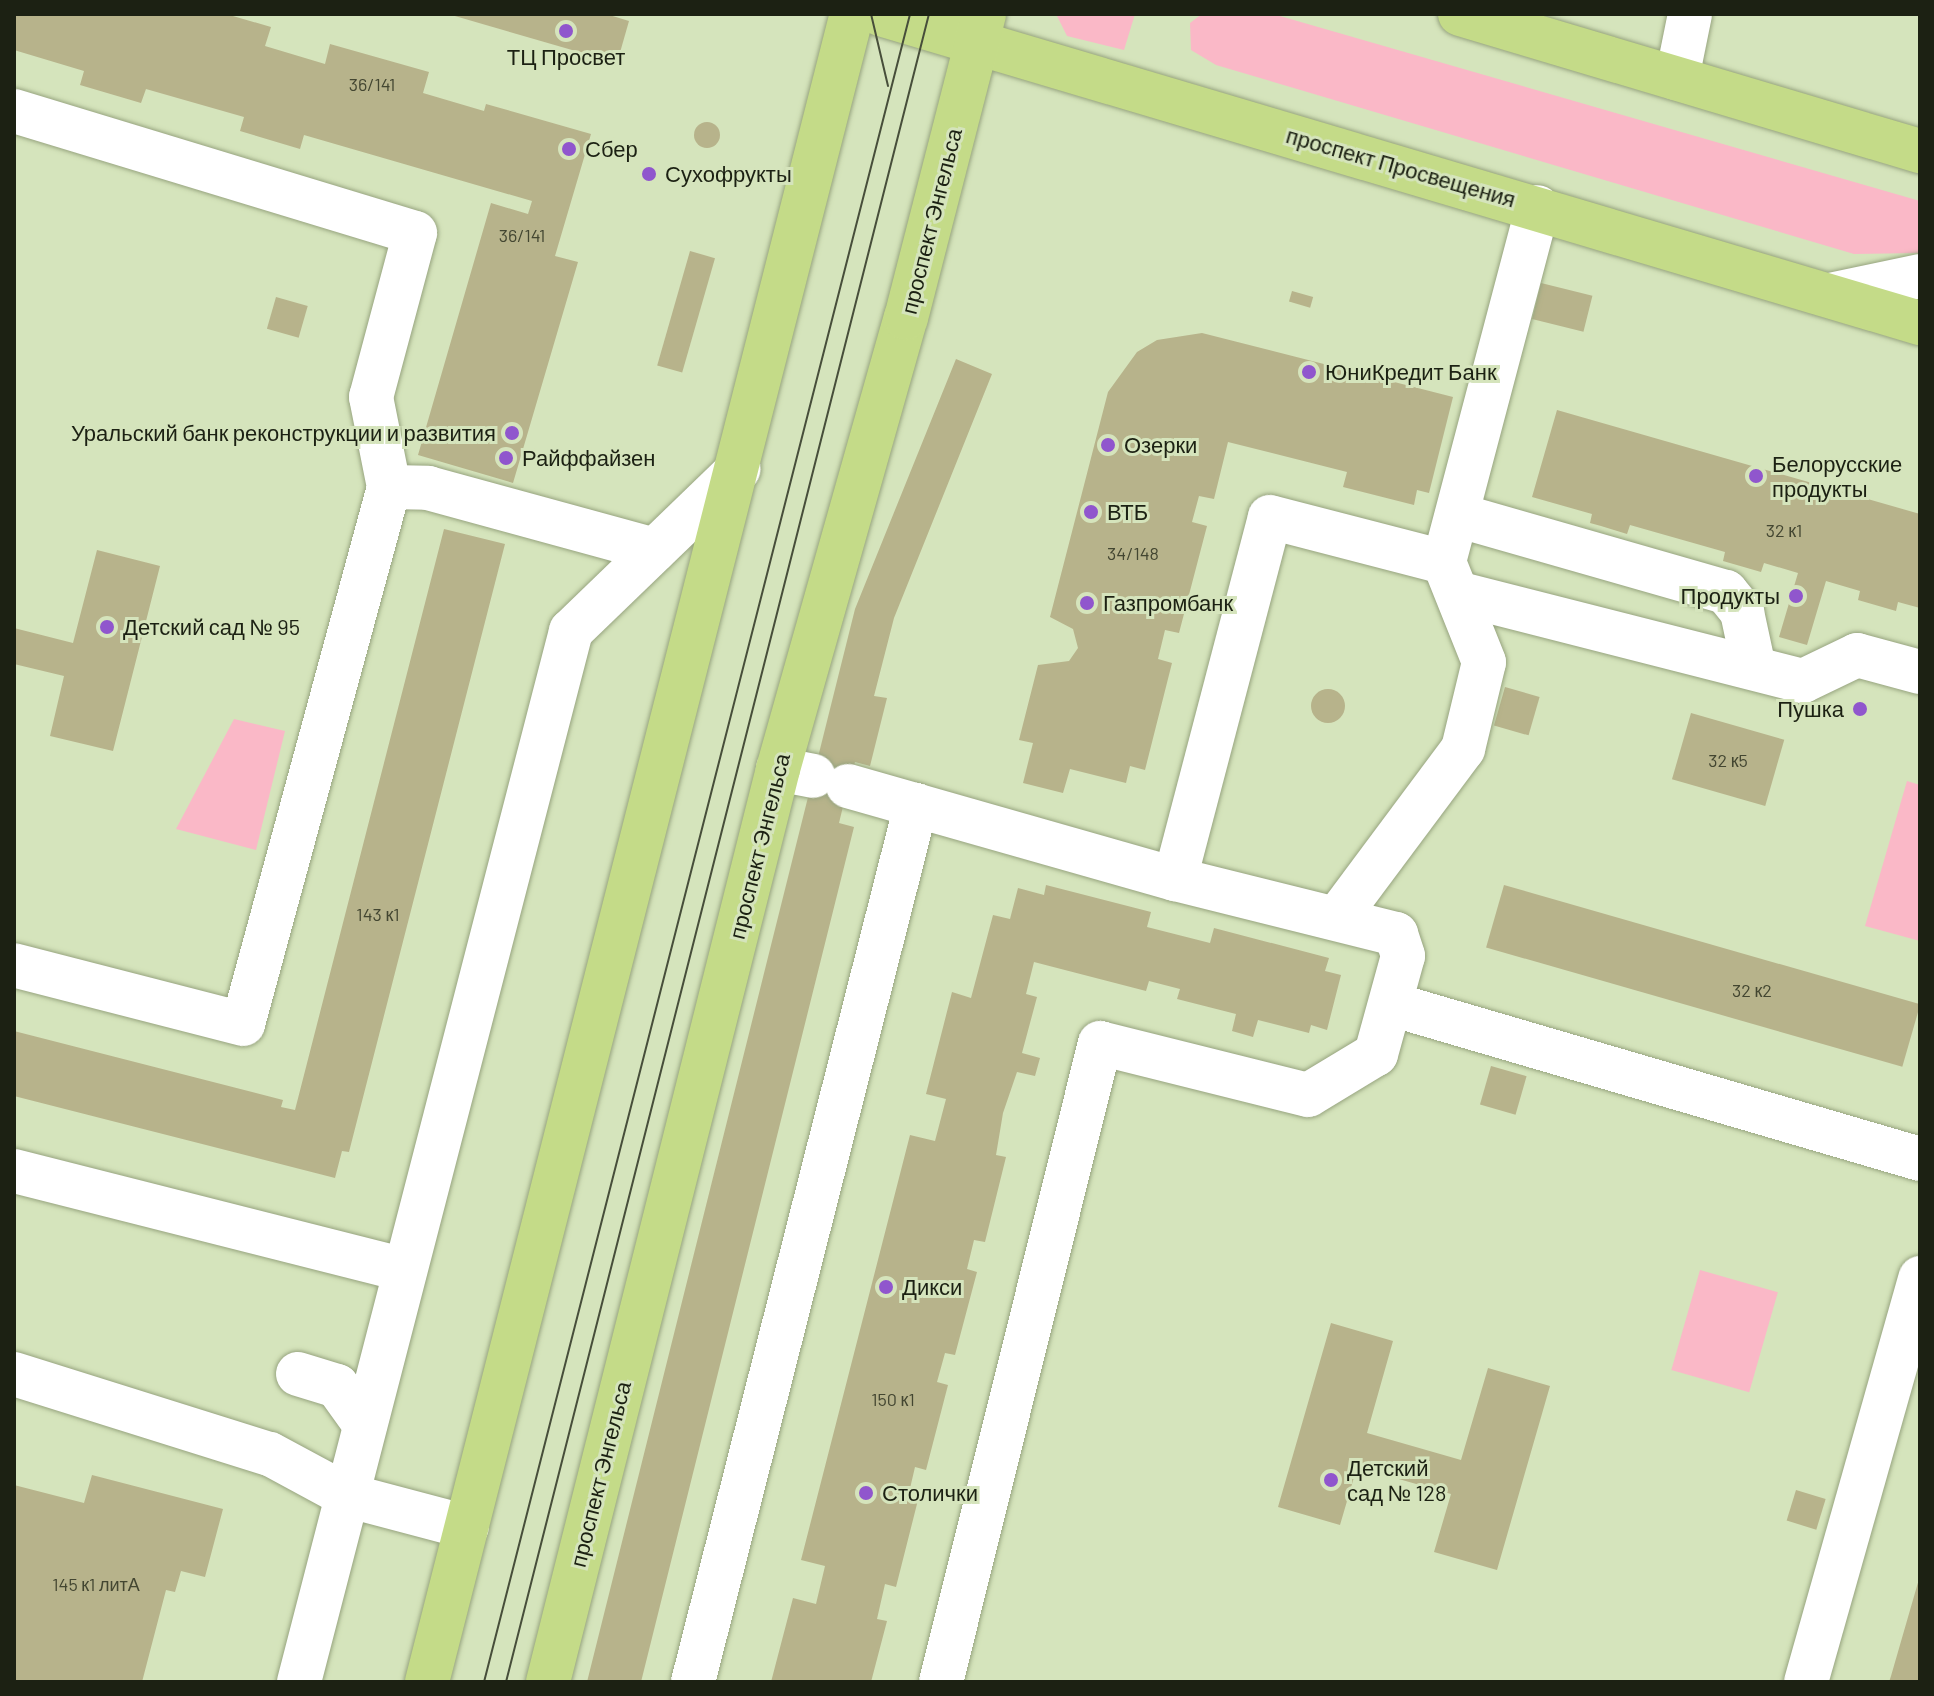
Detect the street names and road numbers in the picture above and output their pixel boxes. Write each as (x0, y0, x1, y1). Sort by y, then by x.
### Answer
street label: проспект Просвещения (1283, 122, 1519, 212)
street label: проспект Энгельса (895, 125, 967, 317)
street label: проспект Энгельса (723, 750, 795, 942)
street label: проспект Энгельса (564, 1378, 636, 1570)

